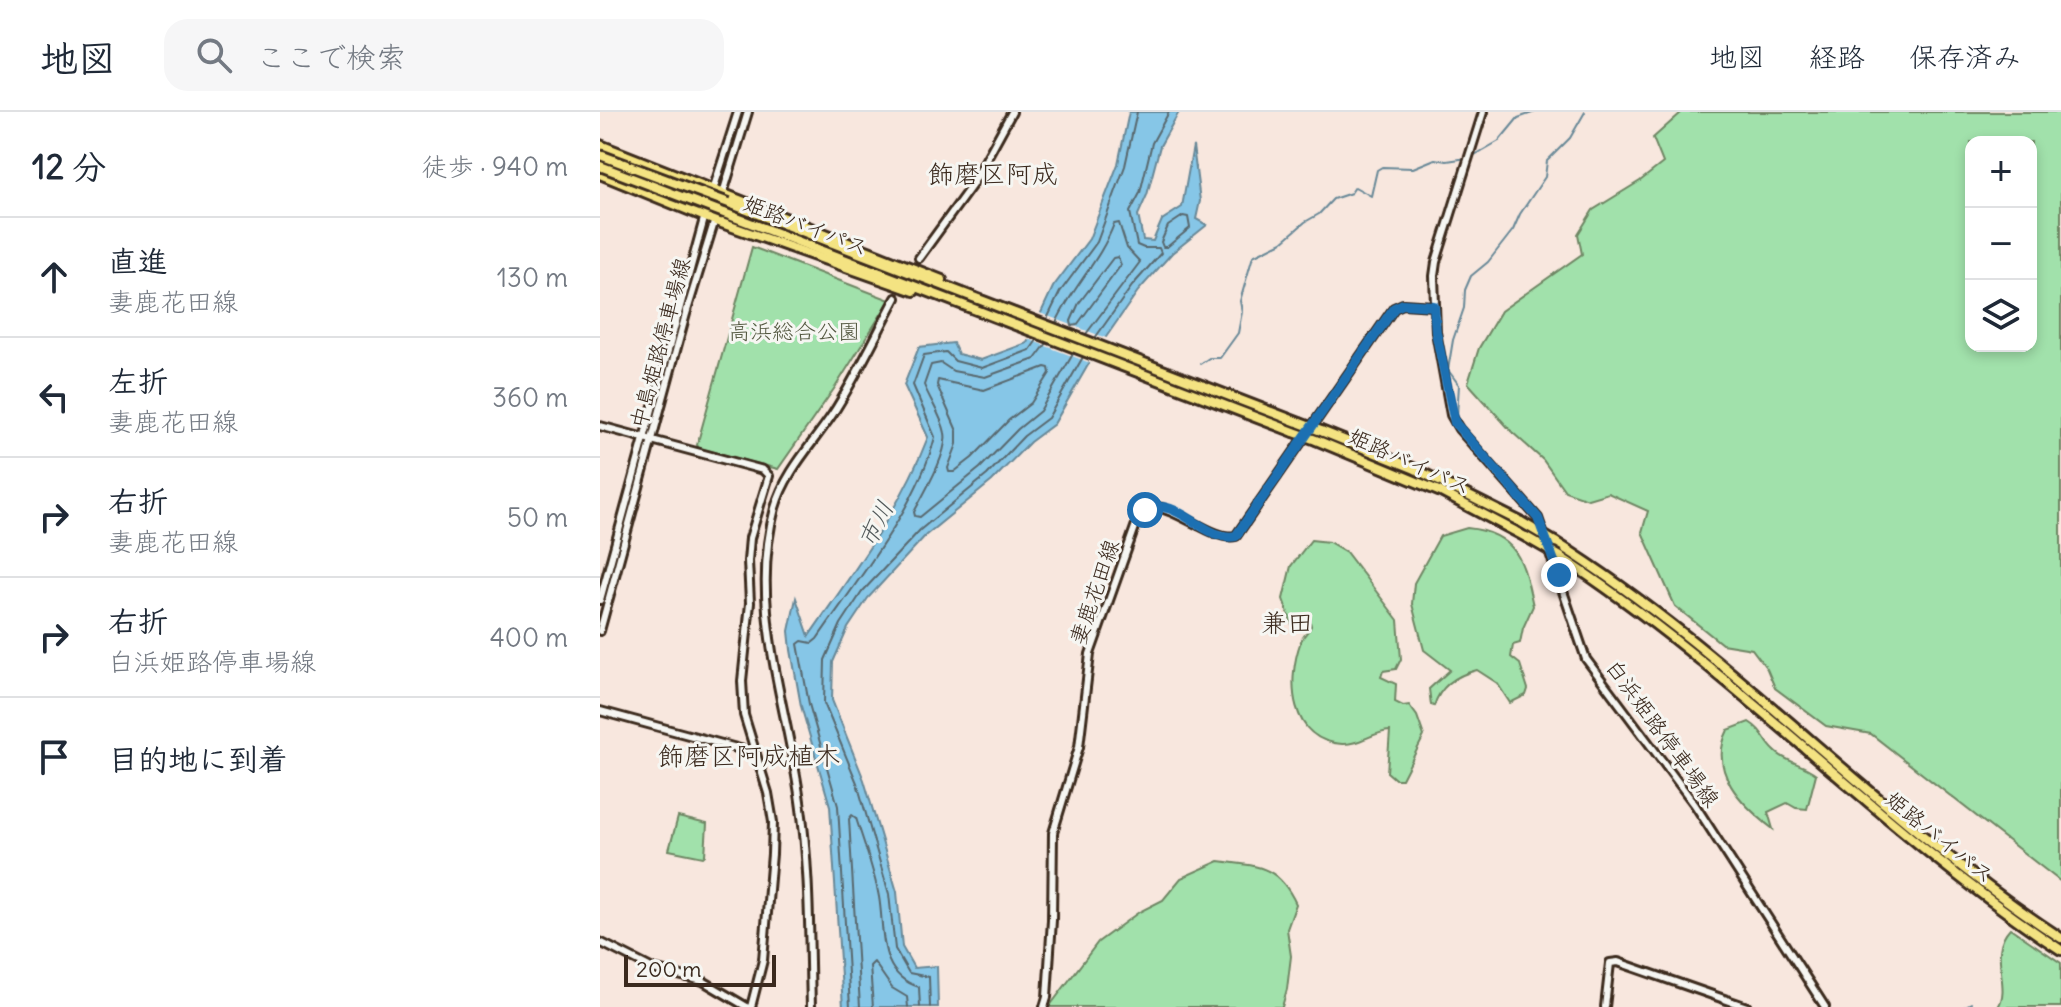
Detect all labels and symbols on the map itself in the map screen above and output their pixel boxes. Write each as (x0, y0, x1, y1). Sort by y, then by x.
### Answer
district label: 飾磨区阿成 (928, 157, 1058, 190)
street label: 姫路バイパス (740, 188, 872, 262)
street label: 中島姫路停車場線 (624, 254, 696, 432)
park label: 高浜総合公園 (728, 317, 860, 345)
street label: 姫路バイパス (1344, 421, 1476, 501)
route start (1127, 492, 1163, 528)
water label: 市川 (851, 495, 899, 552)
street label: 妻鹿花田線 (1063, 535, 1125, 649)
route end (1541, 557, 1577, 593)
district label: 兼田 (1261, 606, 1313, 639)
street label: 白浜姫路停車場線 (1600, 654, 1726, 812)
district label: 飾磨区阿成植木 (658, 739, 840, 772)
street label: 姫路バイパス (1880, 785, 2000, 889)
scale bar (624, 951, 776, 987)

